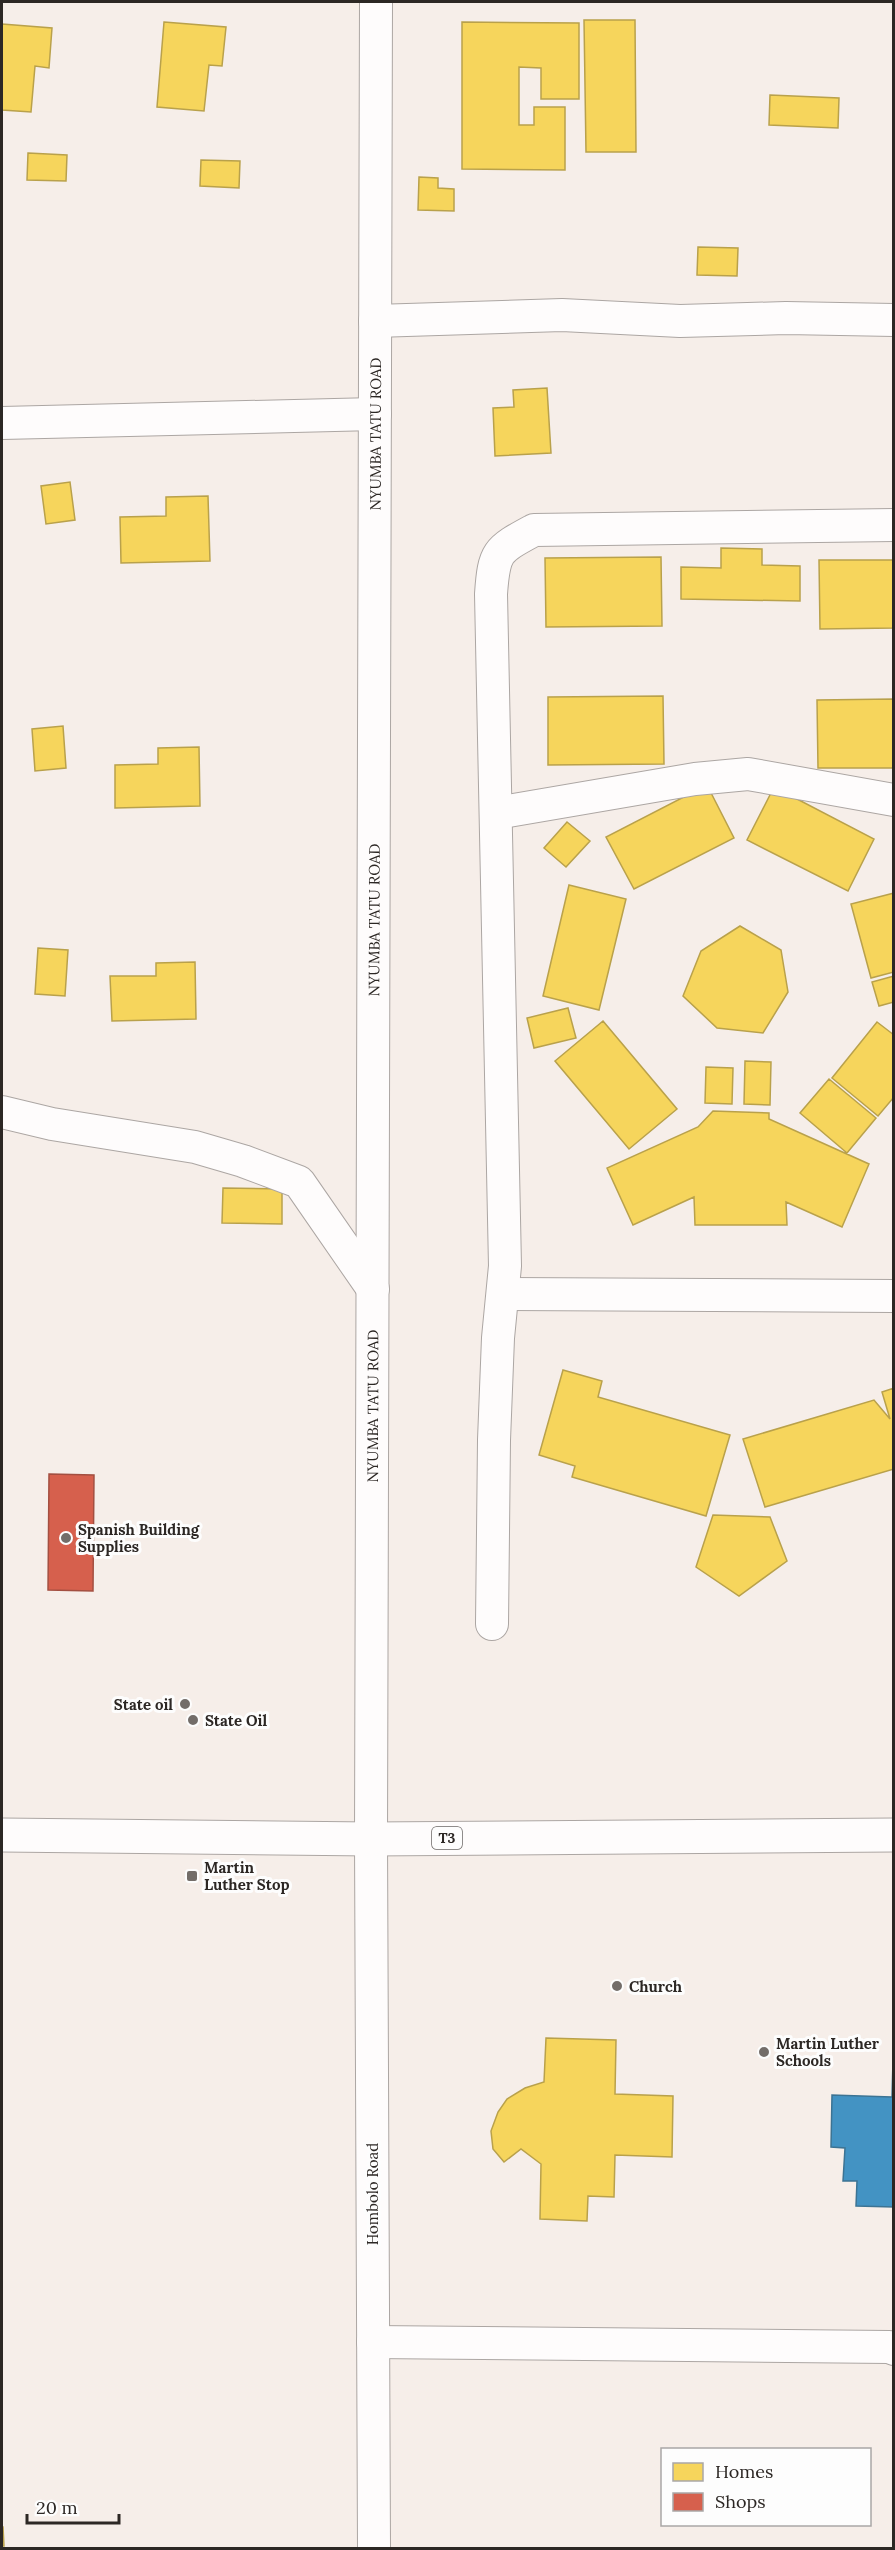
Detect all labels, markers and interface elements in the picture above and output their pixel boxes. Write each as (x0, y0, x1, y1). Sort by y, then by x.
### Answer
street label: NYUMBA TATU ROAD (365, 357, 385, 511)
street label: NYUMBA TATU ROAD (364, 843, 383, 997)
street label: NYUMBA TATU ROAD (362, 1329, 382, 1483)
place label: Spanish Building Supplies (78, 1520, 200, 1556)
marker: Spanish Building Supplies (59, 1531, 73, 1545)
place label: State oil (114, 1695, 173, 1714)
marker: State oil (178, 1697, 192, 1711)
place label: State Oil (205, 1711, 268, 1730)
marker: State Oil (186, 1713, 200, 1727)
road number: T3 (432, 1827, 462, 1849)
place label: Martin Luther Stop (204, 1858, 289, 1894)
marker: Martin Luther Stop (185, 1869, 199, 1883)
place label: Church (629, 1977, 683, 1996)
marker: Church (610, 1979, 624, 1993)
place label: Martin Luther Schools (776, 2034, 880, 2070)
marker: Martin Luther Schools (757, 2045, 771, 2059)
street label: Hombolo Road (363, 2143, 382, 2245)
legend (661, 2448, 871, 2526)
text: Homes (715, 2460, 773, 2483)
scale bar (27, 2487, 118, 2525)
text: Shops (715, 2490, 766, 2513)
text: 20 m (36, 2496, 78, 2519)

